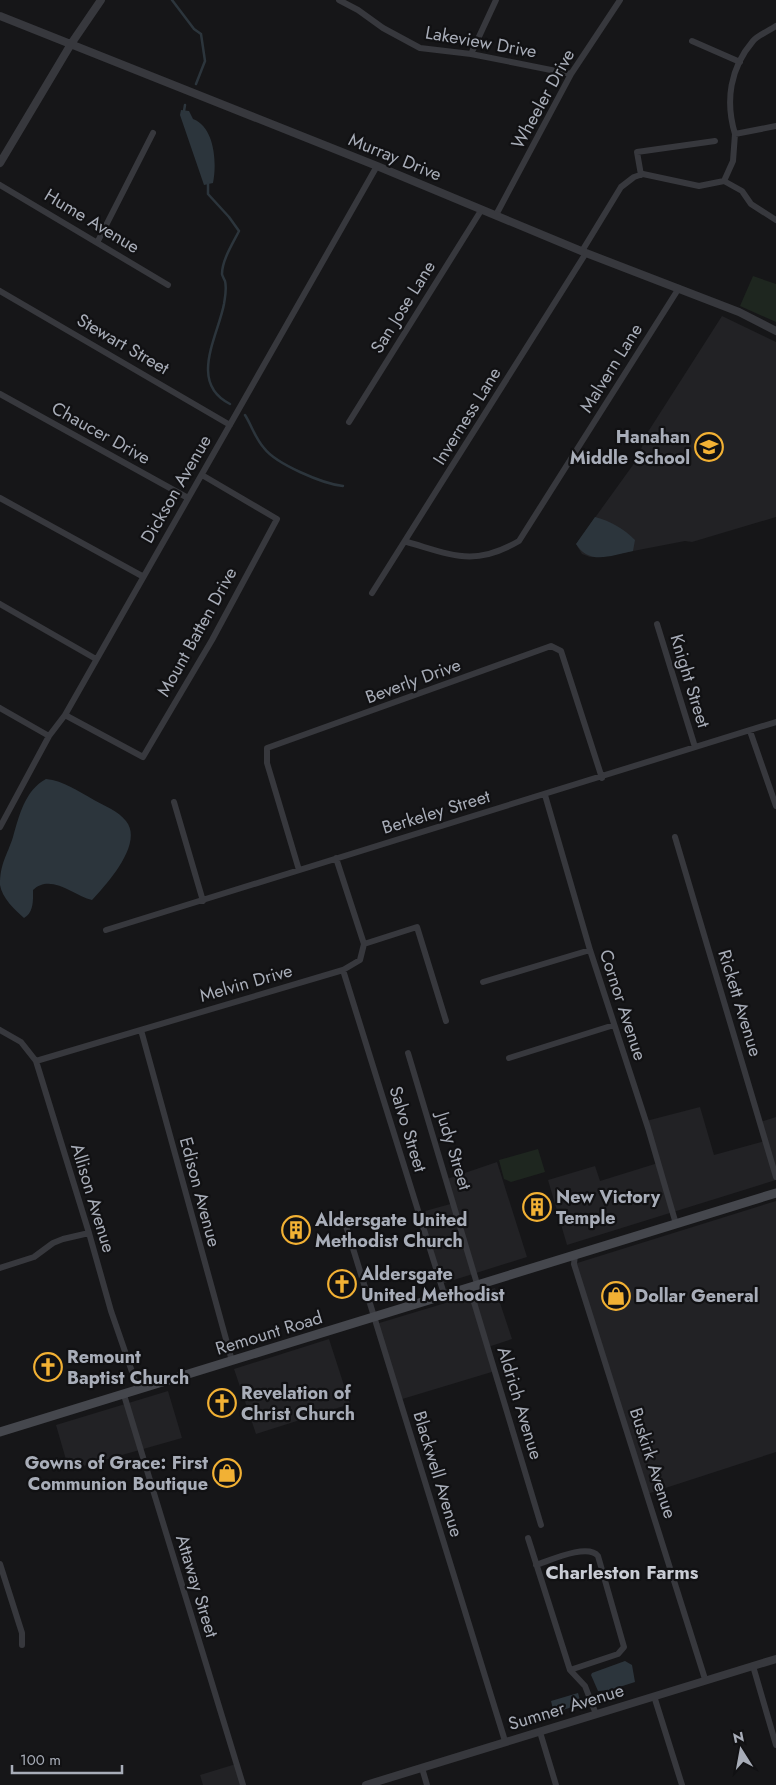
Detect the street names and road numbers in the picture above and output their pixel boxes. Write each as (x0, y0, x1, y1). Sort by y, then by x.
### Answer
street label: Lakeview Drive (423, 19, 539, 65)
street label: Wheeler Drive (505, 44, 581, 154)
street label: Murray Drive (345, 127, 445, 187)
street label: Hume Avenue (39, 182, 145, 260)
street label: San Jose Lane (364, 256, 442, 358)
street label: Stewart Street (72, 307, 175, 381)
street label: Malvern Lane (573, 318, 649, 418)
street label: Inverness Lane (427, 362, 507, 470)
street label: Chaucer Drive (47, 395, 155, 471)
street label: Dickson Avenue (134, 430, 218, 548)
street label: Mount Batten Drive (151, 562, 243, 702)
street label: Knight Street (663, 631, 717, 732)
street label: Beverly Drive (362, 652, 464, 710)
street label: Berkeley Street (379, 783, 494, 841)
street label: Cornor Avenue (593, 946, 653, 1064)
street label: Rickett Avenue (711, 946, 769, 1060)
street label: Melvin Drive (197, 957, 295, 1009)
street label: Salvo Street (383, 1083, 434, 1176)
street label: Judy Street (429, 1107, 478, 1194)
street label: Edison Avenue (173, 1134, 227, 1250)
street label: Allison Avenue (64, 1140, 122, 1256)
street label: Remount Road (212, 1304, 326, 1362)
street label: Aldrich Avenue (491, 1343, 549, 1463)
street label: Buskirk Avenue (623, 1404, 683, 1522)
street label: Blackwell Avenue (406, 1408, 470, 1540)
street label: Attaway Street (169, 1531, 225, 1641)
street label: Sumner Avenue (505, 1677, 627, 1737)

